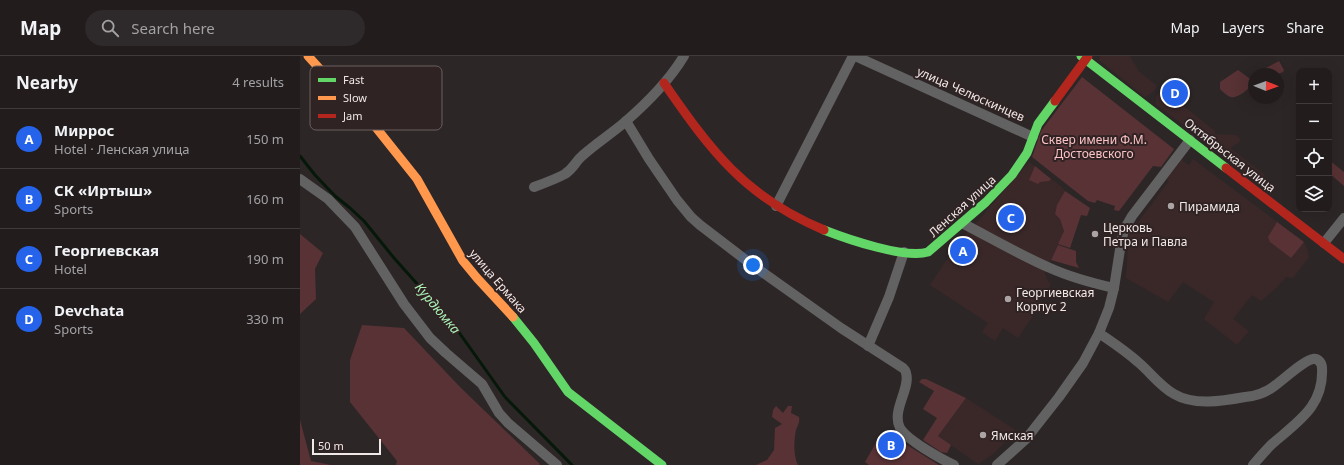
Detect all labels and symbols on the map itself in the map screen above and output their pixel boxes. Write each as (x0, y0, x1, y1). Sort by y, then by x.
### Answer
street label: улица Челюскинцев (914, 63, 1028, 126)
legend (310, 66, 442, 130)
north arrow (1248, 68, 1284, 104)
text: Fast (343, 72, 364, 87)
pin: D (1162, 78, 1188, 108)
text: Slow (343, 90, 367, 105)
text: Jam (342, 108, 362, 123)
street label: Октябрьская улица (1181, 114, 1279, 196)
park label: Сквер имени Ф.М. Достоевского (1041, 131, 1147, 162)
street label: Ленская улица (925, 171, 999, 241)
place label: Пирамида (1179, 198, 1240, 215)
marker: Пирамида (1166, 201, 1176, 211)
pin: C (998, 203, 1024, 233)
place label: Церковь Петра и Павла (1103, 219, 1187, 250)
marker: Церковь Петра и Павла (1090, 229, 1100, 239)
pin: A (950, 236, 976, 266)
street label: улица Ермака (465, 245, 531, 317)
your location (743, 255, 763, 275)
water label: Курдюмка (411, 279, 465, 338)
place label: Георгиевская Корпус 2 (1016, 284, 1094, 315)
marker: Георгиевская Корпус 2 (1003, 294, 1013, 304)
place label: Ямская (991, 427, 1034, 444)
pin: B (878, 430, 904, 460)
marker: Ямская (978, 430, 988, 440)
scale bar (312, 437, 381, 456)

